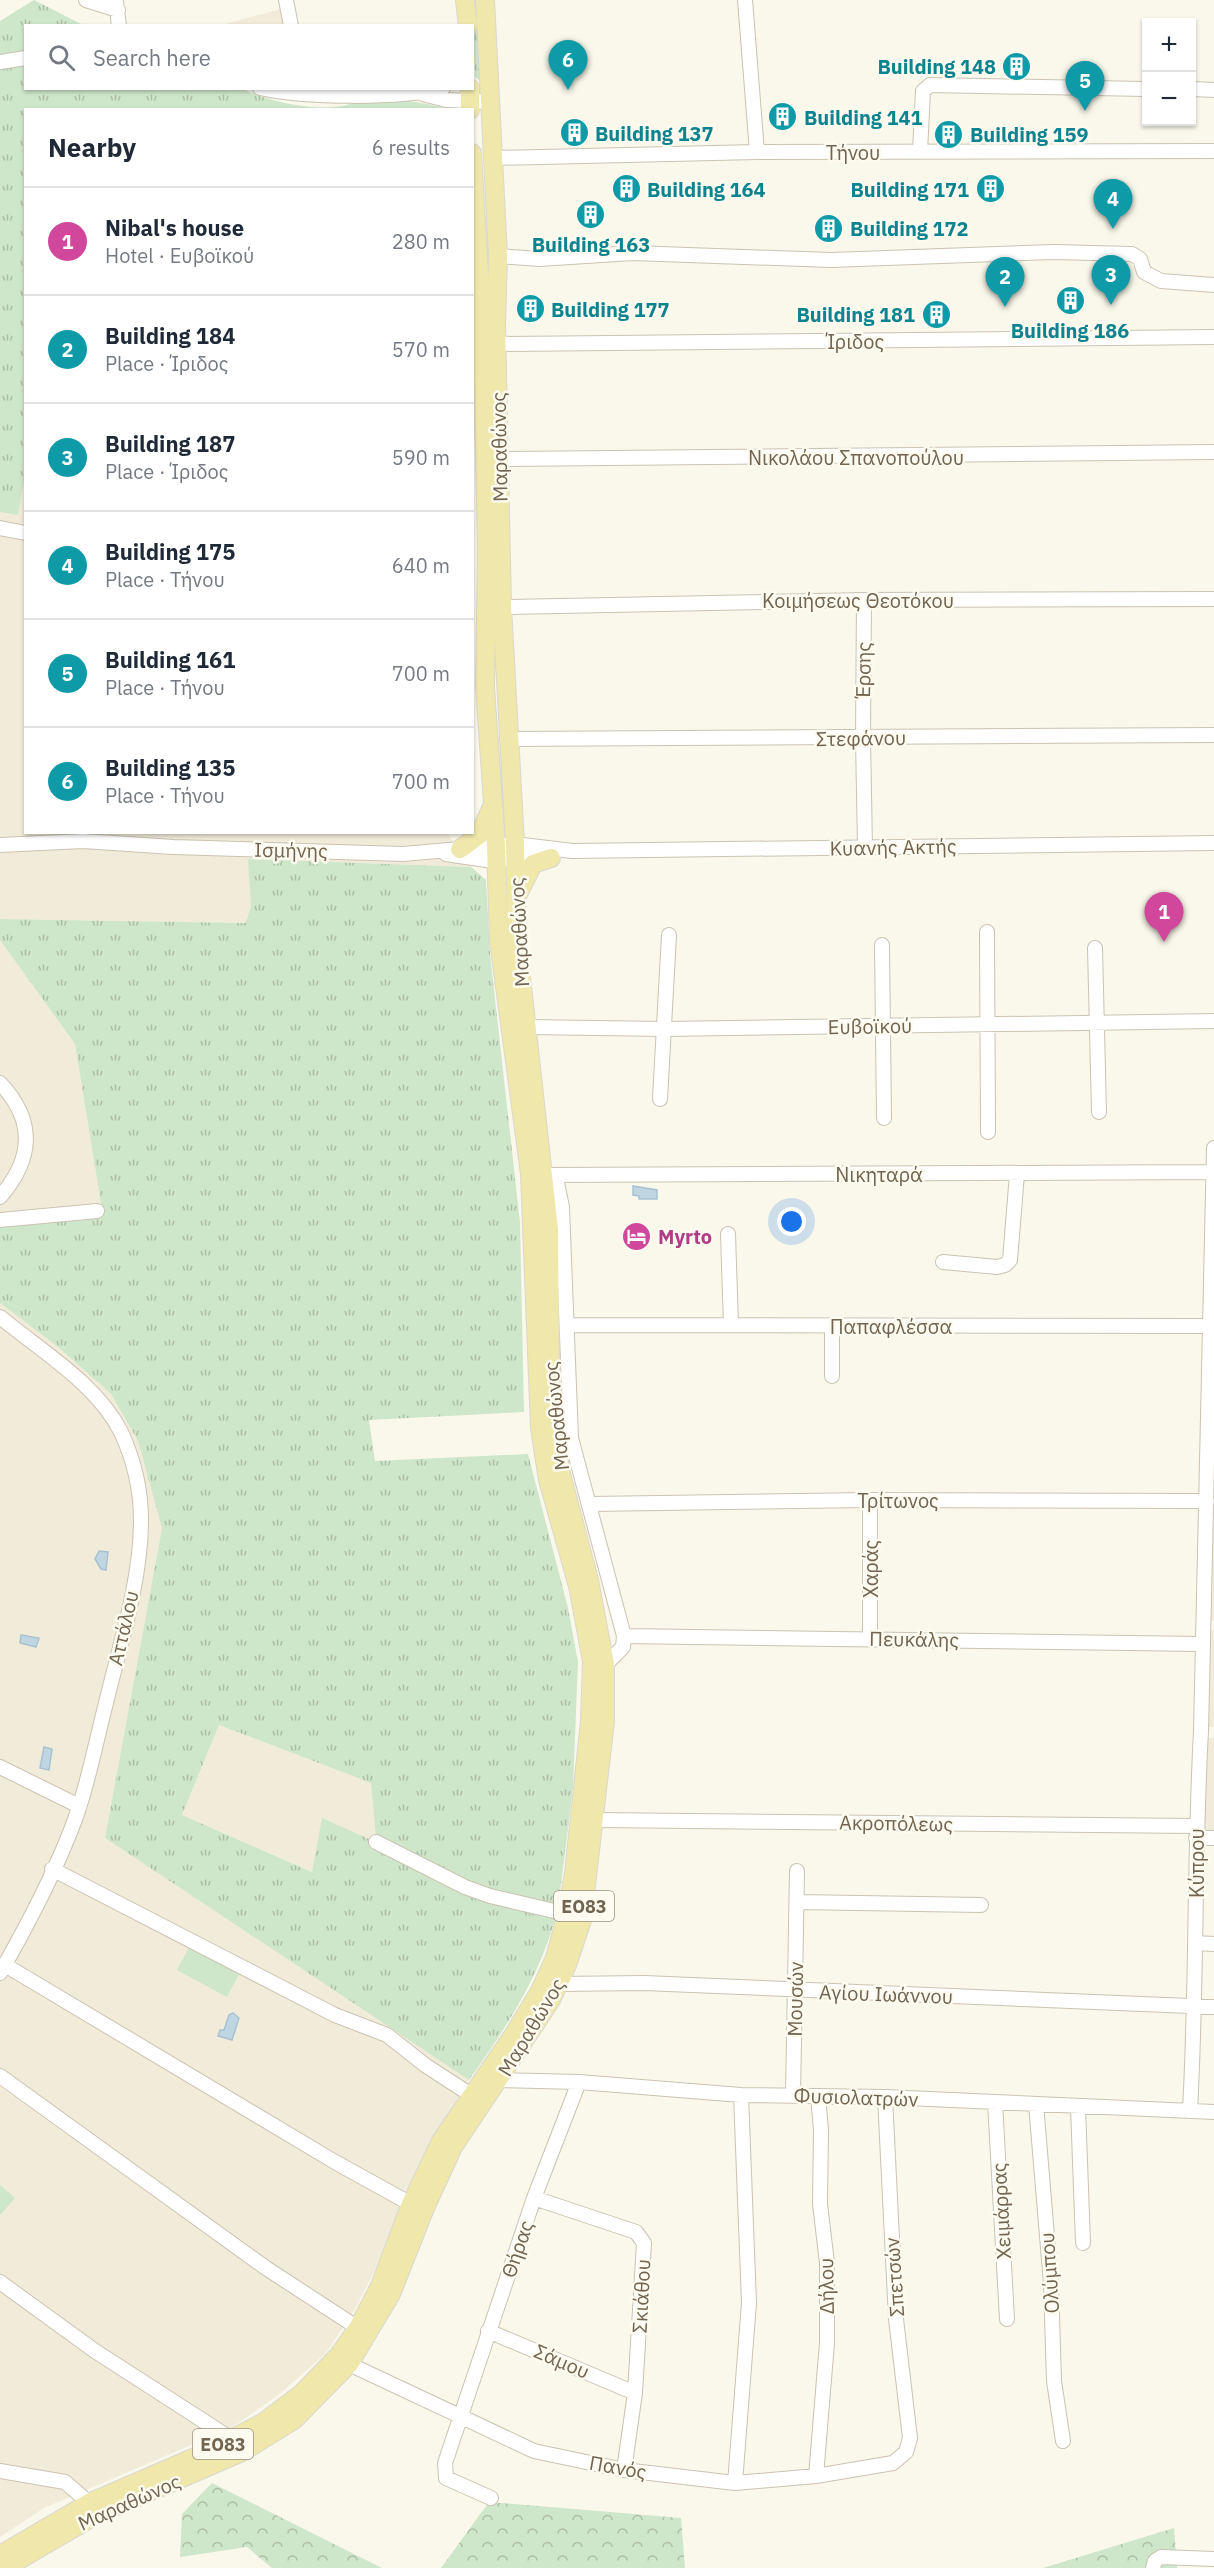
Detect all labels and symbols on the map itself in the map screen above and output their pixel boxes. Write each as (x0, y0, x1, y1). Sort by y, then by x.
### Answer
pin: 6 (548, 40, 588, 90)
building icon: Building 148 (1001, 50, 1033, 82)
place label: Building 148 (877, 53, 996, 80)
pin: 5 (1066, 62, 1104, 111)
building icon: Building 141 (767, 101, 799, 133)
place label: Building 141 (804, 104, 923, 131)
building icon: Building 137 (558, 117, 590, 149)
building icon: Building 159 (933, 118, 965, 150)
place label: Building 137 (595, 120, 714, 147)
place label: Building 159 (970, 121, 1089, 148)
street label: Τήνου (826, 139, 880, 166)
building icon: Building 164 (610, 173, 642, 205)
building icon: Building 171 (974, 173, 1006, 205)
place label: Building 164 (647, 176, 766, 203)
place label: Building 171 (850, 176, 969, 203)
pin: 4 (1094, 180, 1132, 229)
building icon: Building 163 (575, 198, 607, 230)
building icon: Building 172 (813, 212, 845, 244)
place label: Building 172 (850, 215, 969, 242)
place label: Building 163 (532, 231, 650, 258)
pin: 3 (1092, 256, 1130, 305)
pin: 2 (986, 258, 1024, 307)
building icon: Building 186 (1054, 284, 1086, 316)
building icon: Building 177 (514, 293, 546, 325)
place label: Building 177 (551, 296, 670, 323)
building icon: Building 181 (920, 298, 952, 330)
place label: Building 181 (796, 301, 915, 328)
place label: Building 186 (1011, 317, 1129, 344)
street label: Ίριδος (825, 328, 884, 355)
street label: Μαραθώνος (485, 392, 513, 502)
street label: Νικολάου Σπανοπούλου (748, 444, 964, 471)
street label: Κοιμήσεως Θεοτόκου (762, 587, 954, 614)
street label: Έρσης (849, 642, 877, 699)
street label: Στεφάνου (816, 724, 906, 752)
street label: Κυανής Ακτής (829, 832, 957, 862)
street label: Ισμήνης (254, 836, 328, 864)
street label: Μαραθώνος (503, 876, 535, 988)
pin: 1 (1144, 892, 1184, 942)
street label: Ευβοϊκού (827, 1012, 913, 1040)
street label: Νικηταρά (835, 1161, 923, 1188)
your location (777, 1207, 806, 1236)
hotel icon: Myrto (621, 1220, 653, 1252)
place label: Myrto (658, 1223, 712, 1250)
street label: Παπαφλέσσα (830, 1313, 952, 1340)
street label: Μαραθώνος (537, 1360, 575, 1472)
street label: Τρίτωνος (857, 1487, 939, 1514)
street label: Χαράς (857, 1540, 884, 1598)
street label: Αττάλου (101, 1588, 145, 1668)
street label: Πευκάλης (869, 1625, 959, 1653)
street label: Ακροπόλεως (839, 1809, 953, 1837)
street label: Κύπρου (1183, 1828, 1210, 1898)
road number: ΕΟ83 (554, 1891, 614, 1921)
street label: Μουσών (781, 1961, 809, 2037)
street label: Μαραθώνος (491, 1973, 571, 2081)
street label: Αγίου Ιωάννου (819, 1978, 953, 2010)
street label: Φυσιολατρών (793, 2081, 919, 2113)
street label: Χειμάρρας (985, 2162, 1017, 2260)
street label: Θήρας (495, 2217, 539, 2281)
street label: Ολύμπου (1033, 2231, 1065, 2315)
street label: Σπετσών (878, 2236, 910, 2318)
street label: Δήλου (812, 2257, 840, 2315)
street label: Σκιάθου (626, 2258, 656, 2334)
street label: Σάμου (530, 2337, 594, 2385)
road number: ΕΟ83 (193, 2429, 253, 2459)
street label: Πανός (587, 2449, 649, 2485)
street label: Μαραθώνος (73, 2467, 185, 2537)

